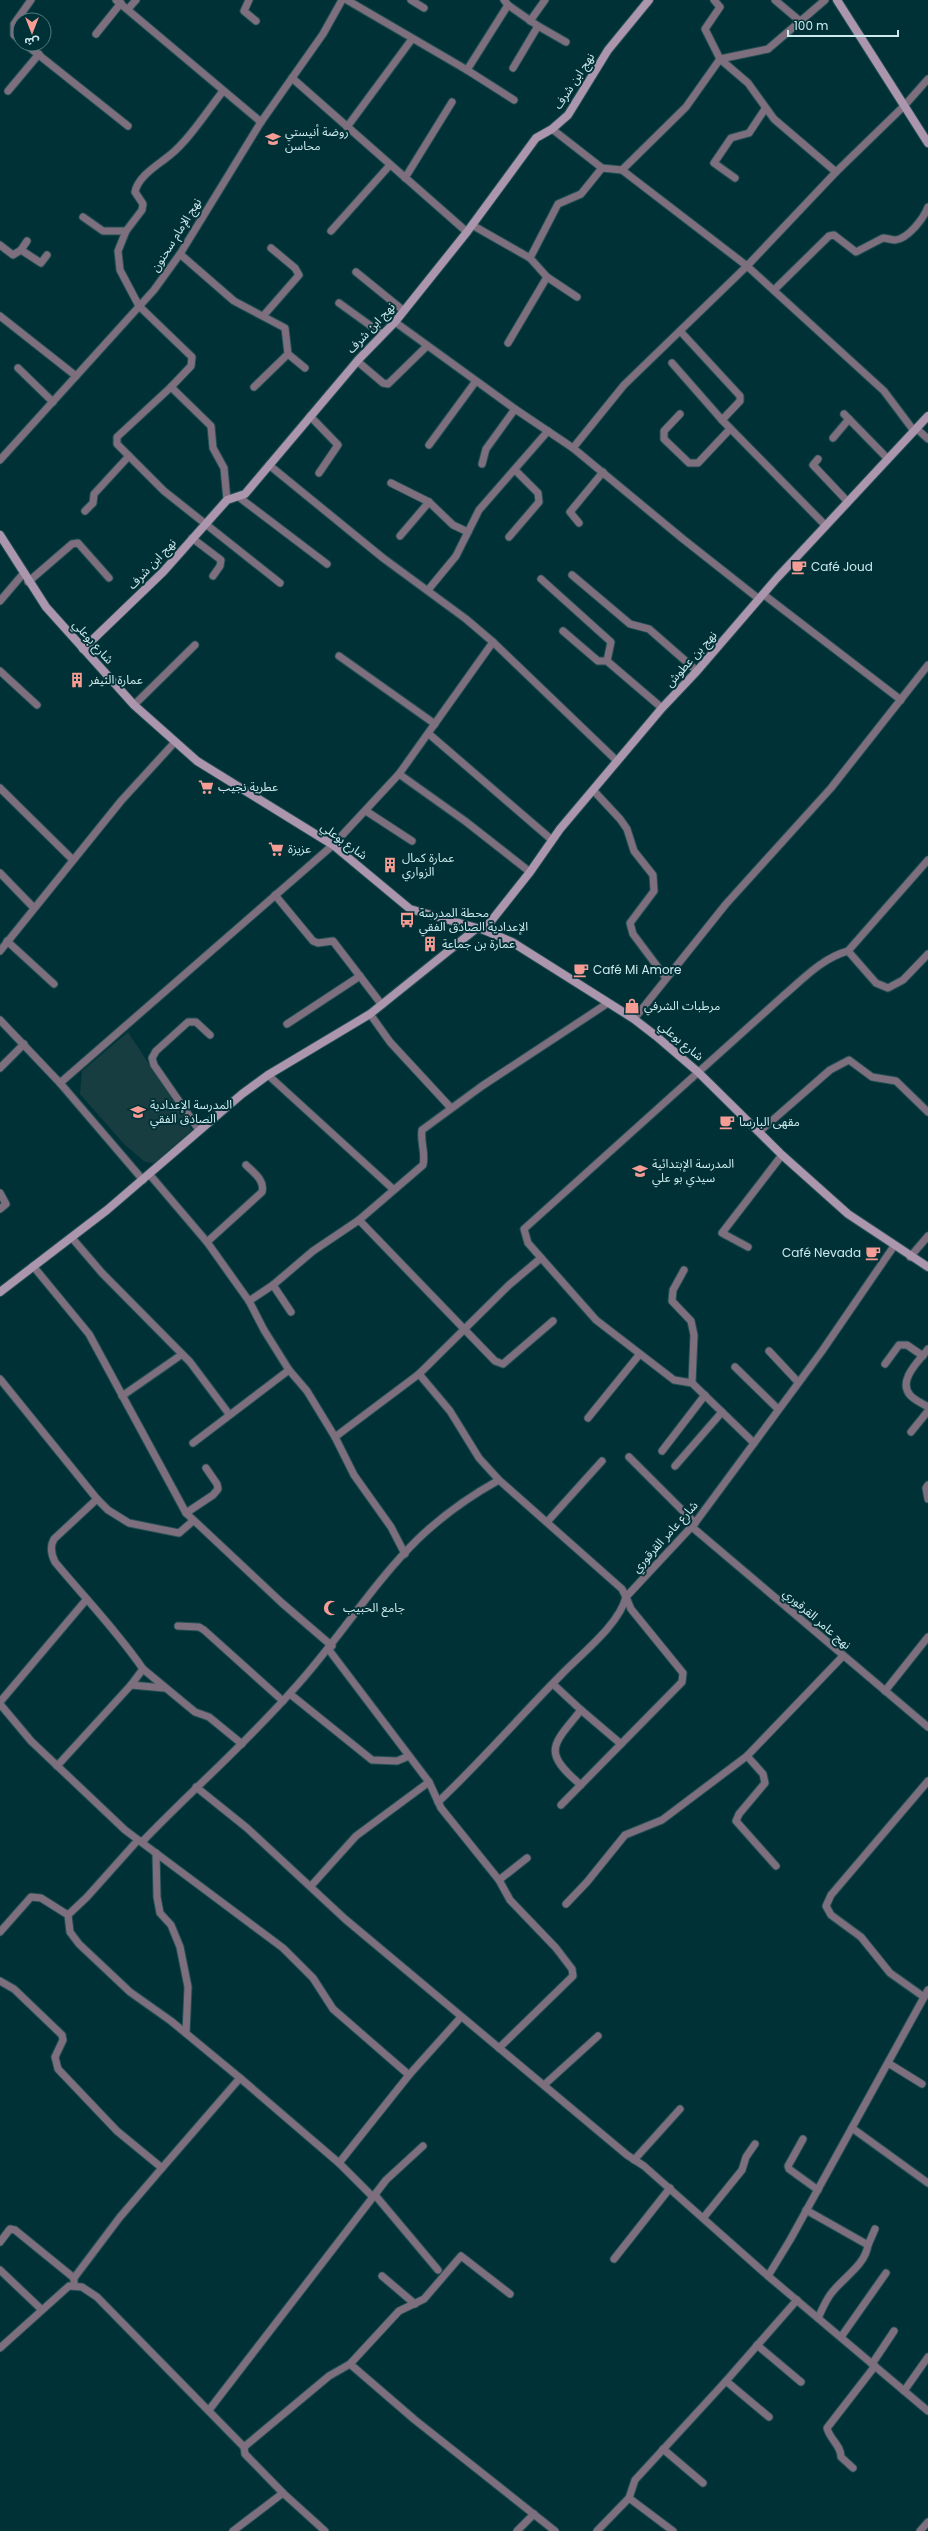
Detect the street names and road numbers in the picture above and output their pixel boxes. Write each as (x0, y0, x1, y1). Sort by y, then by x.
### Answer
street label: نهج ابن شرف (549, 49, 599, 113)
street label: نهج الإمام سحنون (146, 195, 206, 275)
street label: نهج ابن شرف (343, 298, 399, 358)
street label: نهج ابن شرف (124, 534, 180, 594)
street label: شارع بوعلي (68, 616, 118, 669)
street label: نهج بن عطوش (661, 627, 721, 691)
street label: شارع بوعلي (316, 818, 371, 865)
street label: شارع بوعلي (654, 1017, 707, 1066)
street label: شارع عامر القرقوري (628, 1497, 703, 1577)
street label: نهج عامر القرقوري (779, 1584, 855, 1654)

